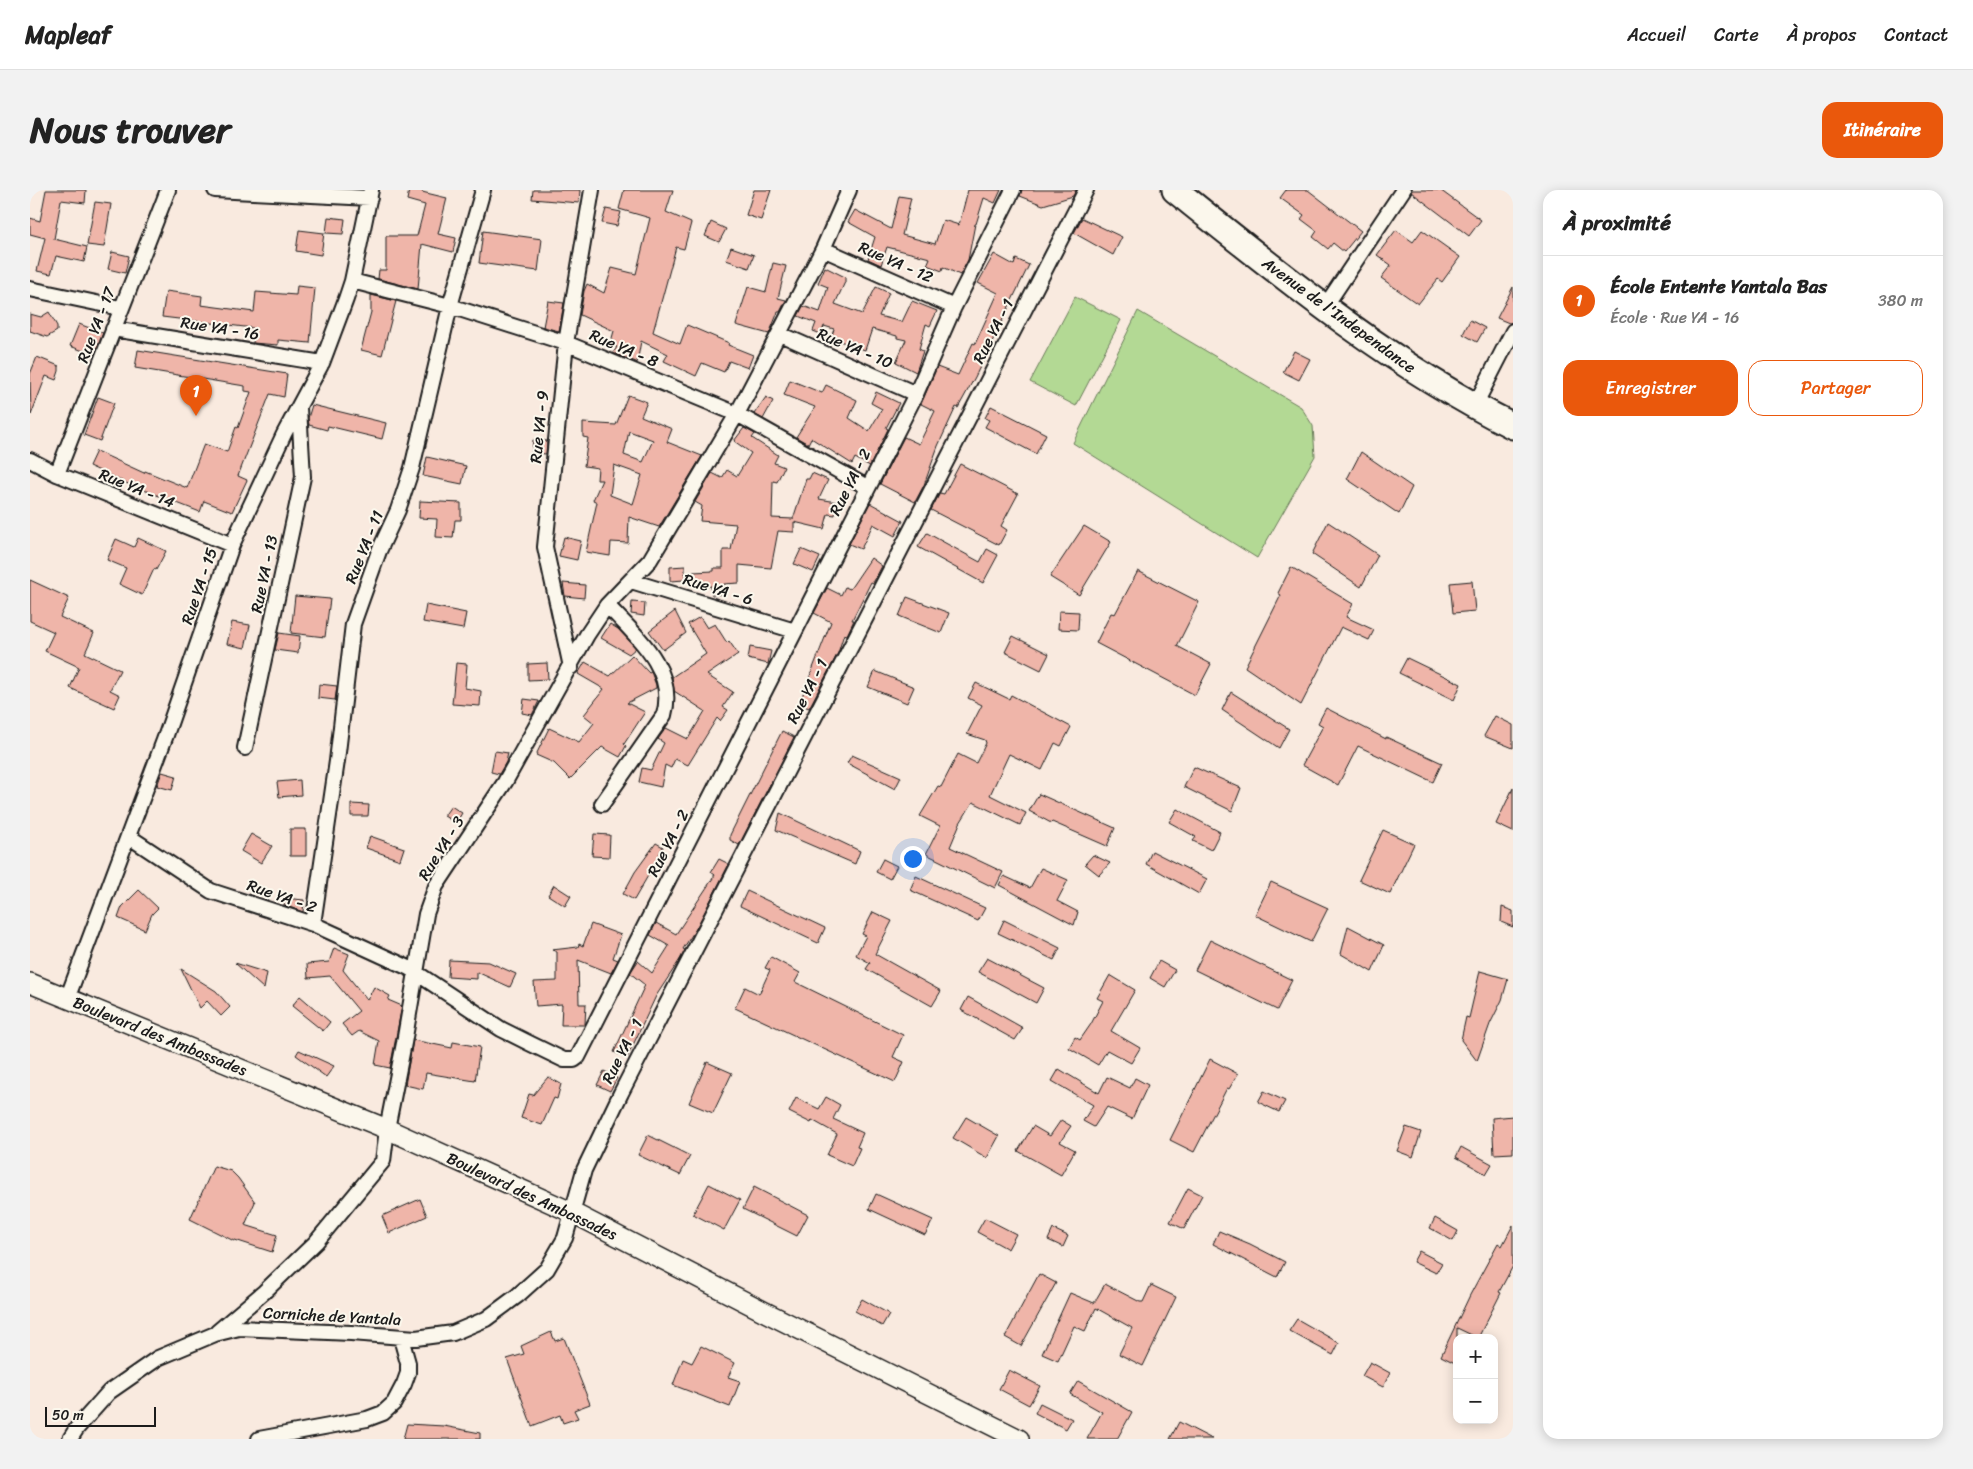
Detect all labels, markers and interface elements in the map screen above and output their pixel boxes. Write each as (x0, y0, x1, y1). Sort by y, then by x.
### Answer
text: Mapleaf (25, 14, 111, 56)
text: Accueil (1627, 19, 1686, 51)
text: Carte (1714, 19, 1759, 51)
text: À propos (1787, 19, 1856, 51)
text: Contact (1884, 19, 1948, 51)
text: Nous trouver (30, 99, 230, 161)
button: Itinéraire (1822, 102, 1943, 158)
text: À proximité (1563, 204, 1671, 242)
street label: Rue YA - 12 (854, 233, 938, 291)
street label: Avenue de l'Independance (1255, 248, 1422, 381)
text: École Entente Yantala Bas (1610, 270, 1827, 303)
street label: Rue YA - 17 (68, 282, 124, 367)
text: 1 (1576, 286, 1582, 315)
text: 380 m (1878, 286, 1923, 315)
street label: Rue YA - 1 (964, 293, 1022, 369)
text: École · Rue YA - 16 (1610, 303, 1739, 332)
street label: Rue YA - 16 (179, 307, 261, 349)
street label: Rue YA - 10 (812, 319, 898, 377)
street label: Rue YA - 8 (585, 320, 663, 376)
button: Enregistrer (1563, 360, 1738, 416)
button: Partager (1748, 360, 1923, 416)
pin: 1 (180, 375, 212, 416)
street label: Rue YA - 9 (521, 389, 557, 465)
street label: Rue YA - 2 (821, 443, 879, 521)
street label: Rue YA - 14 (95, 460, 179, 516)
street label: Rue YA - 11 (336, 506, 392, 588)
street label: Rue YA - 13 (242, 532, 286, 616)
street label: Rue YA - 15 (172, 543, 226, 628)
street label: Rue YA - 6 (679, 565, 757, 613)
street label: Rue YA - 1 (778, 653, 836, 729)
street label: Rue YA - 2 (639, 804, 697, 882)
street label: Rue YA - 3 (410, 810, 472, 886)
your location (900, 846, 926, 872)
street label: Rue YA - 2 (243, 871, 321, 921)
street label: Boulevard des Ambassades (69, 988, 252, 1084)
street label: Rue YA - 1 (593, 1013, 651, 1089)
street label: Boulevard des Ambassades (442, 1144, 623, 1249)
street label: Corniche de Yantala (262, 1298, 402, 1334)
map controls (1453, 1334, 1498, 1424)
button: + (1453, 1334, 1498, 1379)
button: − (1453, 1379, 1498, 1424)
text: 50 m (52, 1403, 84, 1428)
scale bar (45, 1404, 156, 1427)

